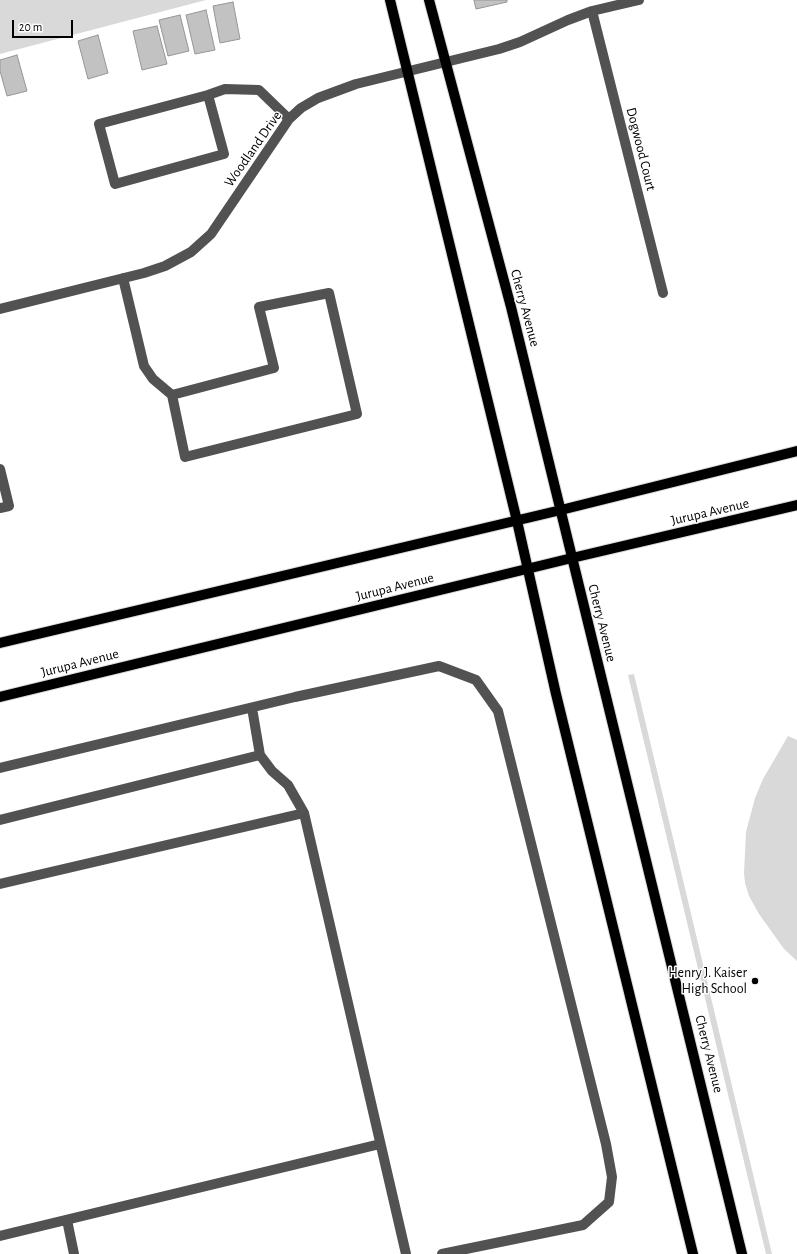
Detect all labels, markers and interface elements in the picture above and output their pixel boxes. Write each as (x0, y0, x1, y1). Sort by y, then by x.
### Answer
scale bar (14, 12, 75, 38)
text: 20 m (19, 21, 42, 33)
street label: Dogwood Court (623, 106, 659, 192)
street label: Woodland Drive (221, 108, 285, 190)
street label: Cherry Avenue (507, 268, 543, 348)
street label: Jurupa Avenue (669, 495, 751, 529)
street label: Jurupa Avenue (354, 569, 436, 605)
street label: Cherry Avenue (584, 582, 620, 664)
street label: Jurupa Avenue (39, 645, 121, 681)
place label: Henry J. Kaiser High School (668, 965, 747, 998)
marker: Henry J. Kaiser High School (750, 976, 760, 986)
street label: Cherry Avenue (691, 1013, 727, 1095)

